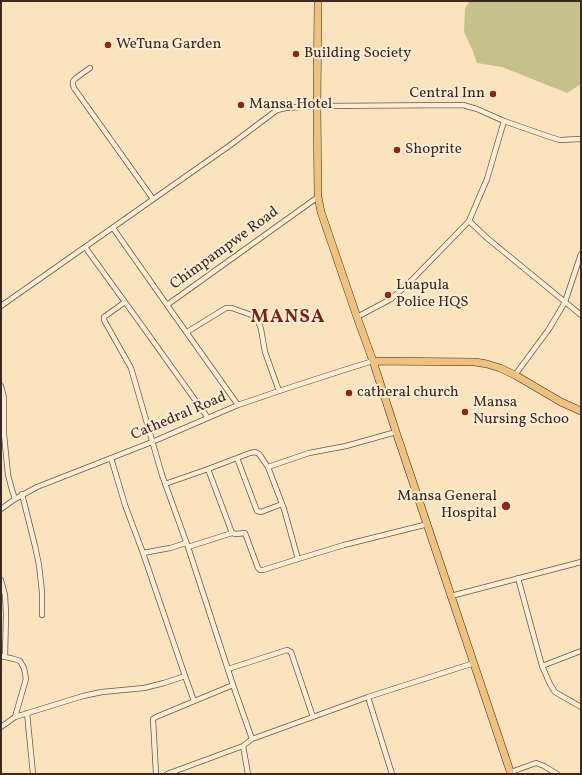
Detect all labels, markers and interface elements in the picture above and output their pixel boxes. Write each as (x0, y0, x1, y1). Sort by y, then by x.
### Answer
place label: WeTuna Garden (116, 36, 221, 54)
marker: WeTuna Garden (103, 40, 113, 50)
place label: Building Society (304, 45, 411, 63)
marker: Building Society (291, 49, 301, 59)
place label: Central Inn (409, 85, 485, 103)
marker: Central Inn (488, 89, 498, 99)
place label: Mansa Hotel (249, 96, 332, 114)
marker: Mansa Hotel (236, 100, 246, 110)
place label: Shoprite (405, 141, 462, 159)
marker: Shoprite (392, 145, 402, 155)
street label: Chimpampwe Road (167, 204, 283, 294)
place label: Luapula Police HQS (396, 277, 469, 312)
marker: Luapula Police HQS (383, 290, 393, 300)
district label: MANSA (251, 308, 325, 330)
place label: catheral church (357, 384, 459, 402)
marker: catheral church (344, 388, 354, 398)
street label: Cathedral Road (129, 389, 229, 445)
place label: Mansa Nursing Schoo (473, 394, 569, 429)
marker: Mansa Nursing Schoo (460, 407, 470, 417)
place label: Mansa General Hospital (397, 488, 497, 523)
marker: Mansa General Hospital (500, 500, 512, 512)

